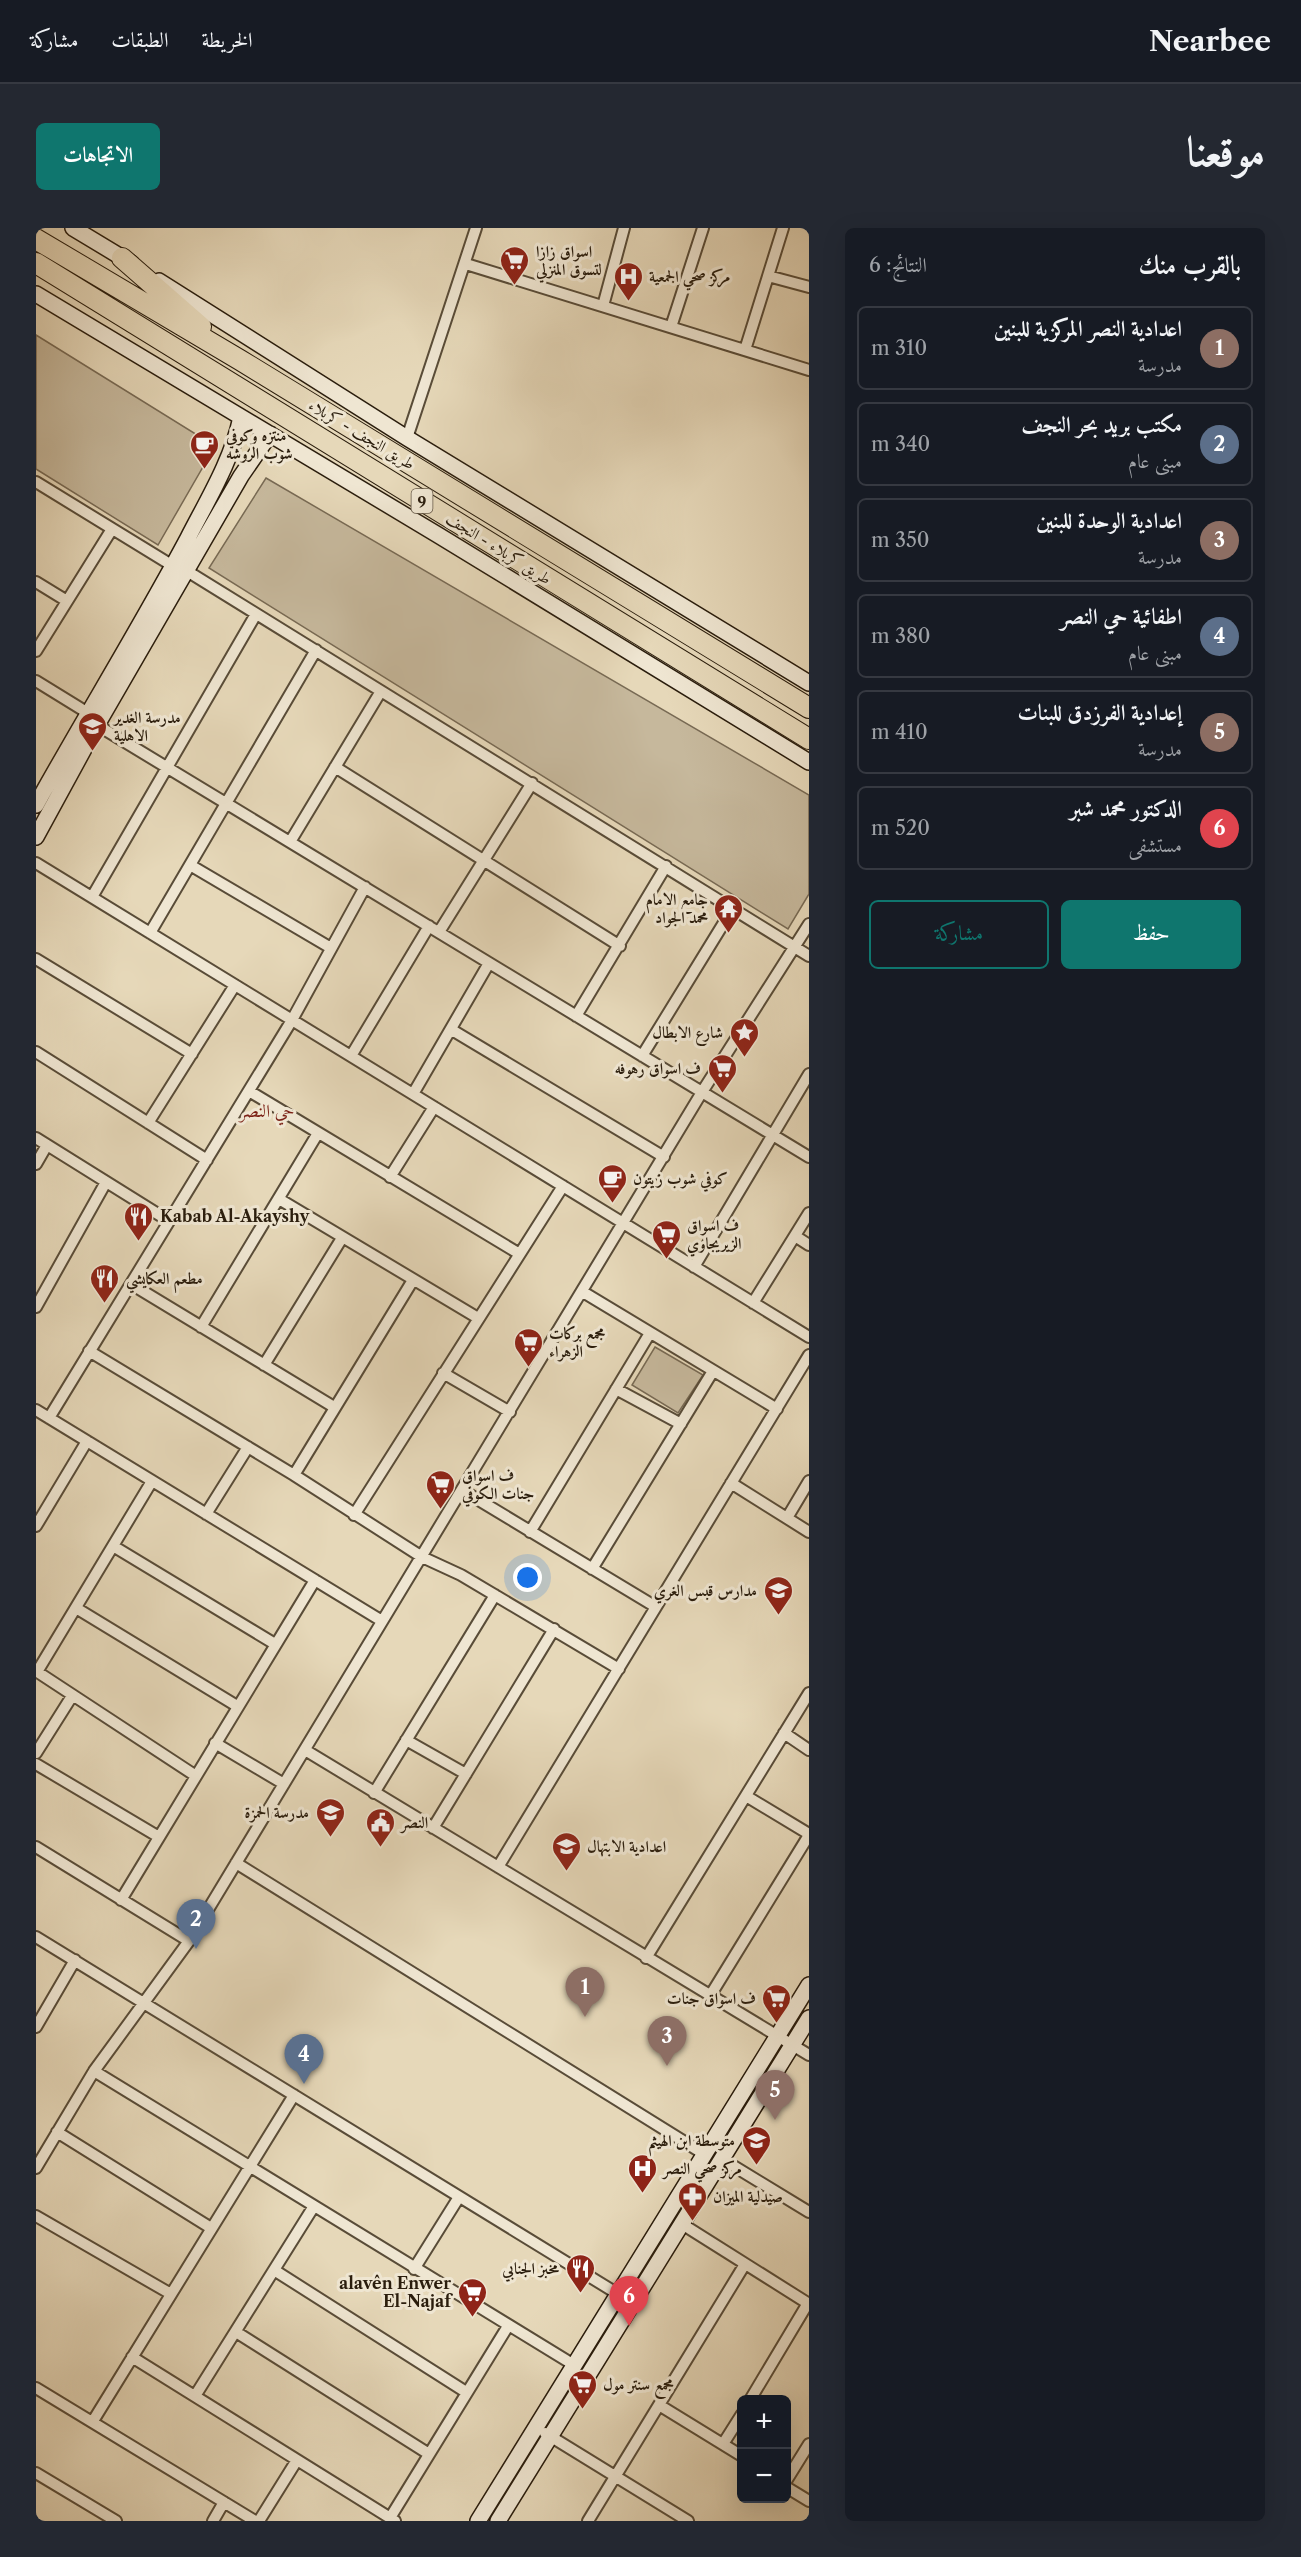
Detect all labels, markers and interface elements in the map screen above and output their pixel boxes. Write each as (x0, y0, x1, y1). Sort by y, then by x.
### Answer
text: Nearbee (1149, 24, 1271, 58)
text: مشاركة (30, 27, 78, 52)
text: الطبقات (111, 27, 168, 52)
text: الخريطة (201, 27, 253, 52)
button: الاتجاهات (36, 123, 160, 190)
text: موقعنا (1187, 125, 1265, 177)
place label: اسواق زازا لتسوق المنزلي (535, 241, 602, 283)
supermarket icon: اسواق زازا لتسوق المنزلي (499, 244, 531, 286)
text: بالقرب منك (1138, 249, 1241, 281)
text: النتائج: 6 (869, 253, 927, 277)
hospital icon: مركز صحي الجمعية (612, 260, 644, 302)
place label: مركز صحي الجمعية (649, 266, 730, 291)
text: اعدادية النصر المركزية للبنين (994, 315, 1182, 342)
text: 310 m (871, 336, 927, 360)
text: 1 (1215, 336, 1224, 360)
text: مدرسة (1138, 353, 1182, 377)
street label: طريق النجف - کربلاء (305, 394, 419, 474)
text: مكتب بريد بحر النجف (1021, 411, 1182, 438)
place label: منتزه وكوفي شوب الروشه (225, 425, 293, 464)
cafe icon: منتزه وكوفي شوب الروشه (189, 428, 221, 470)
text: 340 m (871, 432, 930, 456)
text: 2 (1214, 432, 1225, 456)
text: مبنى عام (1128, 449, 1182, 473)
road number: 9 (412, 489, 432, 513)
text: اعدادية الوحدة للبنين (1036, 507, 1182, 534)
street label: طريق کربلاء - النجف (442, 508, 555, 589)
text: 350 m (871, 528, 930, 552)
text: 3 (1214, 528, 1225, 552)
text: مدرسة (1138, 545, 1182, 569)
text: اطفائية حي النصر (1060, 603, 1182, 630)
text: 380 m (871, 624, 931, 648)
text: 4 (1214, 624, 1225, 648)
text: مبنى عام (1128, 641, 1182, 665)
text: إعدادية الفرزدق للبنات (1017, 699, 1182, 726)
place label: مدرسة الغدير الاهلية (112, 707, 181, 745)
school or university icon: مدرسة الغدير الاهلية (77, 710, 109, 752)
text: 410 m (871, 720, 928, 744)
text: 5 (1214, 720, 1225, 744)
text: مدرسة (1138, 737, 1182, 761)
text: الدكتور محمد شبر (1069, 795, 1182, 822)
text: 520 m (871, 816, 930, 840)
text: 6 (1214, 816, 1225, 840)
text: مستشفى (1129, 833, 1182, 857)
place label: جامع الامام محمد الجواد (646, 889, 708, 928)
temple icon: جامع الامام محمد الجواد (713, 892, 745, 934)
button: مشاركة (869, 900, 1049, 969)
button: حفظ (1061, 900, 1241, 969)
place icon: شارع الابطال (728, 1016, 760, 1058)
place label: شارع الابطال (652, 1022, 723, 1046)
supermarket icon: ف اسواق رهوفه (706, 1052, 738, 1094)
place label: ف اسواق رهوفه (615, 1058, 701, 1079)
district label: حي النصر (237, 1100, 295, 1126)
cafe icon: كوفي شوب زيتون (596, 1162, 628, 1204)
place label: كوفي شوب زيتون (633, 1168, 728, 1192)
restaurant icon: Kabab Al-Akayshy (123, 1200, 155, 1242)
place label: Kabab Al-Akayshy (160, 1206, 311, 1226)
place label: ف اسواق الزيريجاوي (687, 1215, 742, 1257)
supermarket icon: ف اسواق الزيريجاوي (650, 1218, 682, 1260)
restaurant icon: مطعم العكايشي (89, 1262, 121, 1304)
place label: مطعم العكايشي (126, 1268, 203, 1294)
place label: مجمع بركات الزهراء (549, 1323, 605, 1362)
supermarket icon: مجمع بركات الزهراء (512, 1326, 544, 1368)
place label: ف اسواق جنات الكوفي (461, 1465, 534, 1507)
supermarket icon: ف اسواق جنات الكوفي (425, 1468, 457, 1510)
your location (513, 1563, 542, 1592)
school or university icon: مدارس قبس الغري (762, 1574, 794, 1616)
place label: مدارس قبس الغري (654, 1580, 757, 1604)
school or university icon: مدرسة الحمزة (314, 1796, 346, 1838)
place label: مدرسة الحمزة (244, 1802, 309, 1823)
public building icon: النصر (364, 1806, 396, 1848)
place label: النصر (399, 1812, 428, 1834)
school or university icon: اعدادية الابتهال (550, 1830, 582, 1872)
place label: اعدادية الابتهال (587, 1836, 666, 1857)
pin: 2 (176, 1900, 216, 1949)
pin: 1 (566, 1968, 604, 2017)
supermarket icon: ف اسواق جنات (761, 1982, 793, 2024)
place label: ف اسواق جنات (667, 1988, 756, 2009)
pin: 3 (648, 2016, 686, 2066)
pin: 4 (284, 2034, 324, 2084)
pin: 5 (756, 2070, 794, 2120)
school or university icon: متوسطة ابن الهيثم (740, 2124, 772, 2166)
place label: متوسطة ابن الهيثم (648, 2130, 735, 2157)
hospital icon: مركز صحي النصر (626, 2152, 658, 2194)
place label: مركز صحي النصر (661, 2158, 742, 2183)
pharmacy icon: صيدلية الميزان (676, 2180, 708, 2222)
place label: صيدلية الميزان (713, 2186, 783, 2206)
restaurant icon: مخبز الجنابي (564, 2252, 596, 2294)
place label: مخبز الجنابي (501, 2258, 559, 2282)
place label: alavên Enwer El-Najaf (339, 2273, 453, 2311)
supermarket icon: alavên Enwer El-Najaf (456, 2276, 488, 2318)
pin: 6 (610, 2276, 648, 2326)
supermarket icon: مجمع سنتر مول (566, 2368, 598, 2410)
place label: مجمع سنتر مول (603, 2374, 674, 2400)
map controls (737, 2395, 791, 2503)
button: + (737, 2395, 791, 2449)
button: − (737, 2449, 791, 2503)

